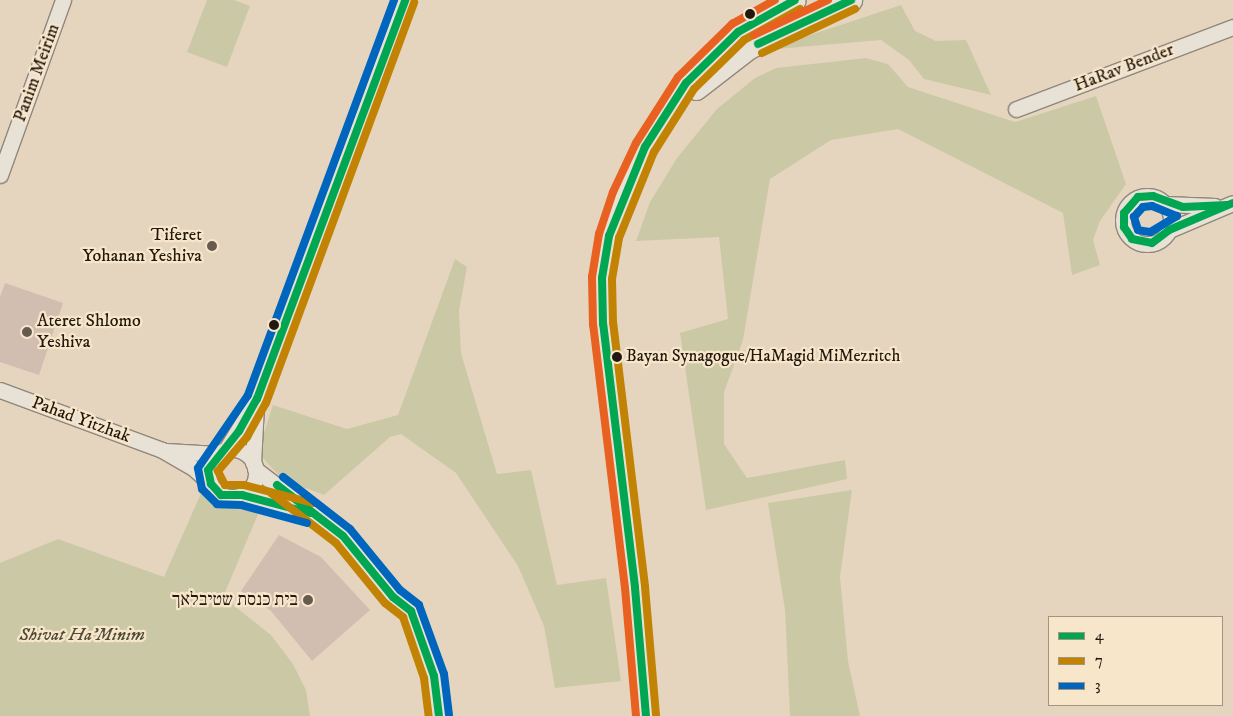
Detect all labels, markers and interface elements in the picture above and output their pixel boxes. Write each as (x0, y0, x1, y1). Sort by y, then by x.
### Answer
unlabelled marker (745, 9, 755, 19)
street label: Panim Meirim (9, 21, 65, 125)
street label: HaRav Bender (1071, 39, 1177, 97)
place label: Tiferet Yohanan Yeshiva (82, 225, 202, 268)
marker: Tiferet Yohanan Yeshiva (206, 240, 218, 252)
place label: Ateret Shlomo Yeshiva (37, 311, 141, 354)
unlabelled marker (269, 320, 279, 330)
marker: Ateret Shlomo Yeshiva (21, 326, 33, 338)
place label: Bayan Synagogue/HaMagid MiMezritch (626, 347, 900, 367)
marker: Bayan Synagogue/HaMagid MiMezritch (612, 352, 622, 362)
street label: Pahad Yitzhak (29, 392, 133, 448)
place label: בית כנסת שטיבלאך (172, 589, 298, 611)
marker: בית כנסת שטיבלאך (302, 594, 314, 606)
legend (1048, 616, 1223, 706)
park label: Shivat Ha'Minim (19, 624, 145, 646)
text: 4 (1095, 626, 1104, 645)
text: 7 (1095, 651, 1103, 670)
text: 3 (1095, 676, 1101, 695)

